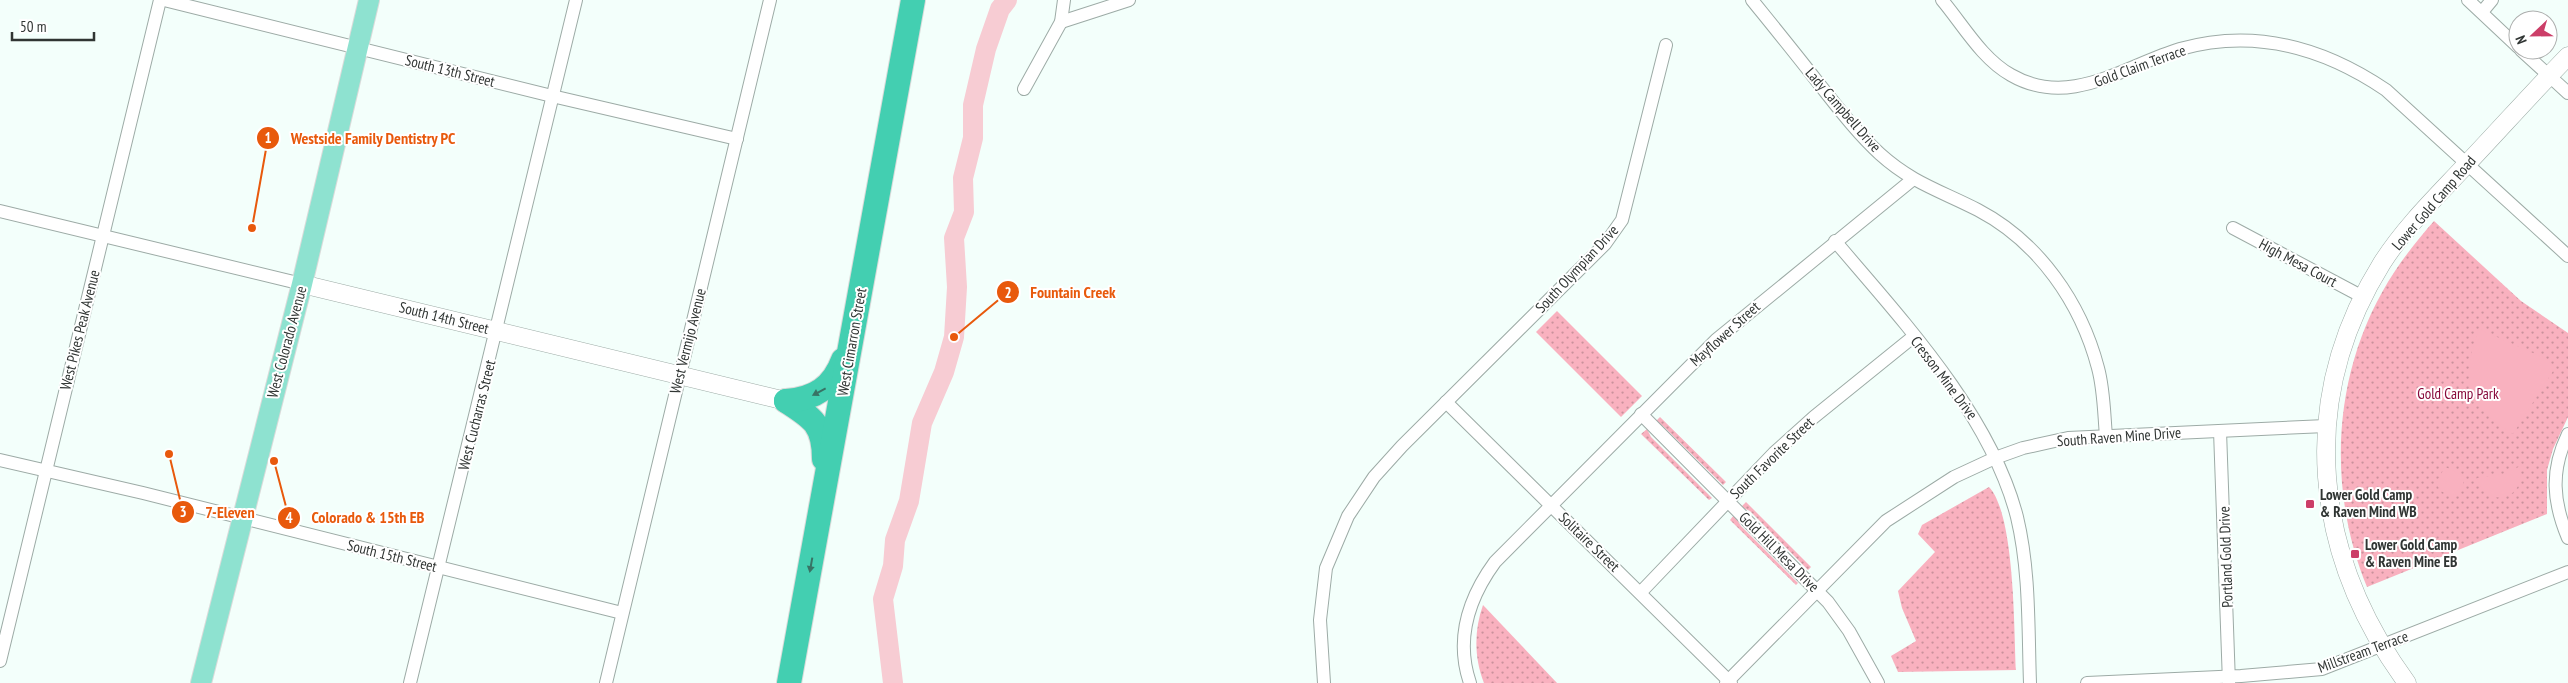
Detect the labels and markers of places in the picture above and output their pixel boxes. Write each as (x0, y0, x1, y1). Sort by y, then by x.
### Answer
callout: Westside Family Dentistry PC (256, 123, 466, 154)
callout: Fountain Creek (995, 277, 1126, 308)
place label: Lower Gold Camp & Raven Mind WB (2320, 485, 2417, 521)
callout: 7-Eleven (171, 497, 265, 528)
marker: Lower Gold Camp & Raven Mind WB (2304, 498, 2316, 510)
callout: Colorado & 15th EB (277, 502, 435, 533)
place label: Lower Gold Camp & Raven Mine EB (2365, 535, 2457, 571)
marker: Lower Gold Camp & Raven Mine EB (2349, 548, 2361, 560)

